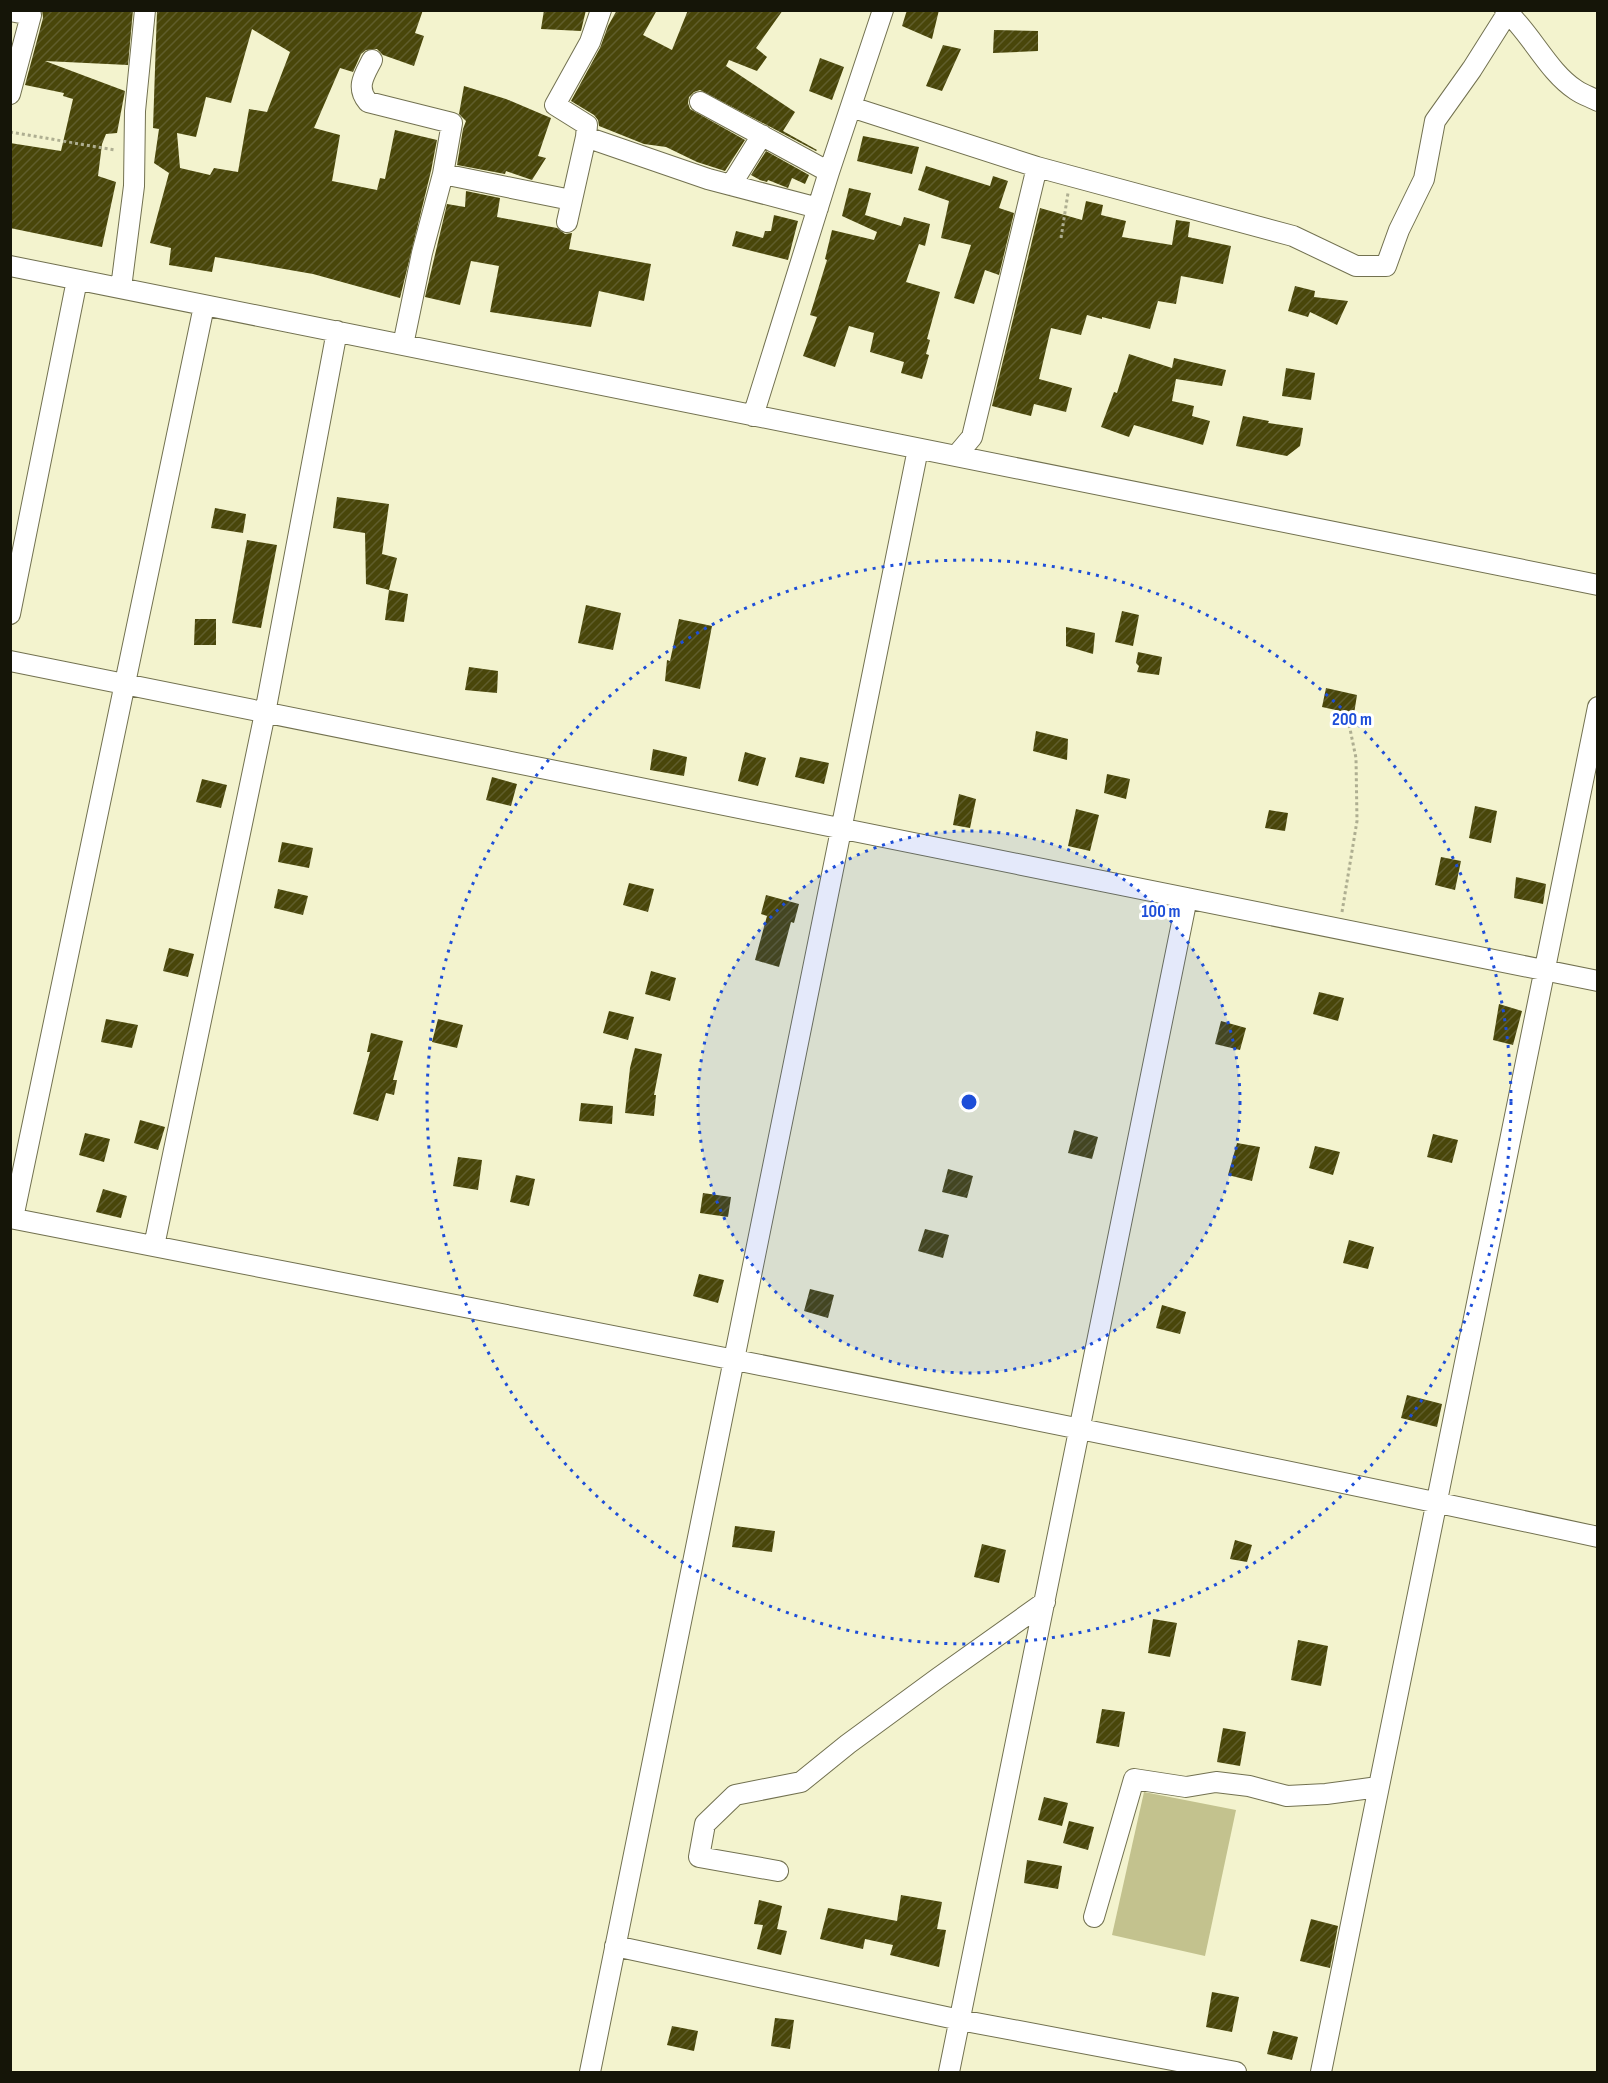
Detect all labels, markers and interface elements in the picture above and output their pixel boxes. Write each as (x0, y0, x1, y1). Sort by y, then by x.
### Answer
text: 200 m (1332, 709, 1372, 730)
text: 100 m (1142, 901, 1181, 922)
centre of rings (959, 1092, 979, 1112)

